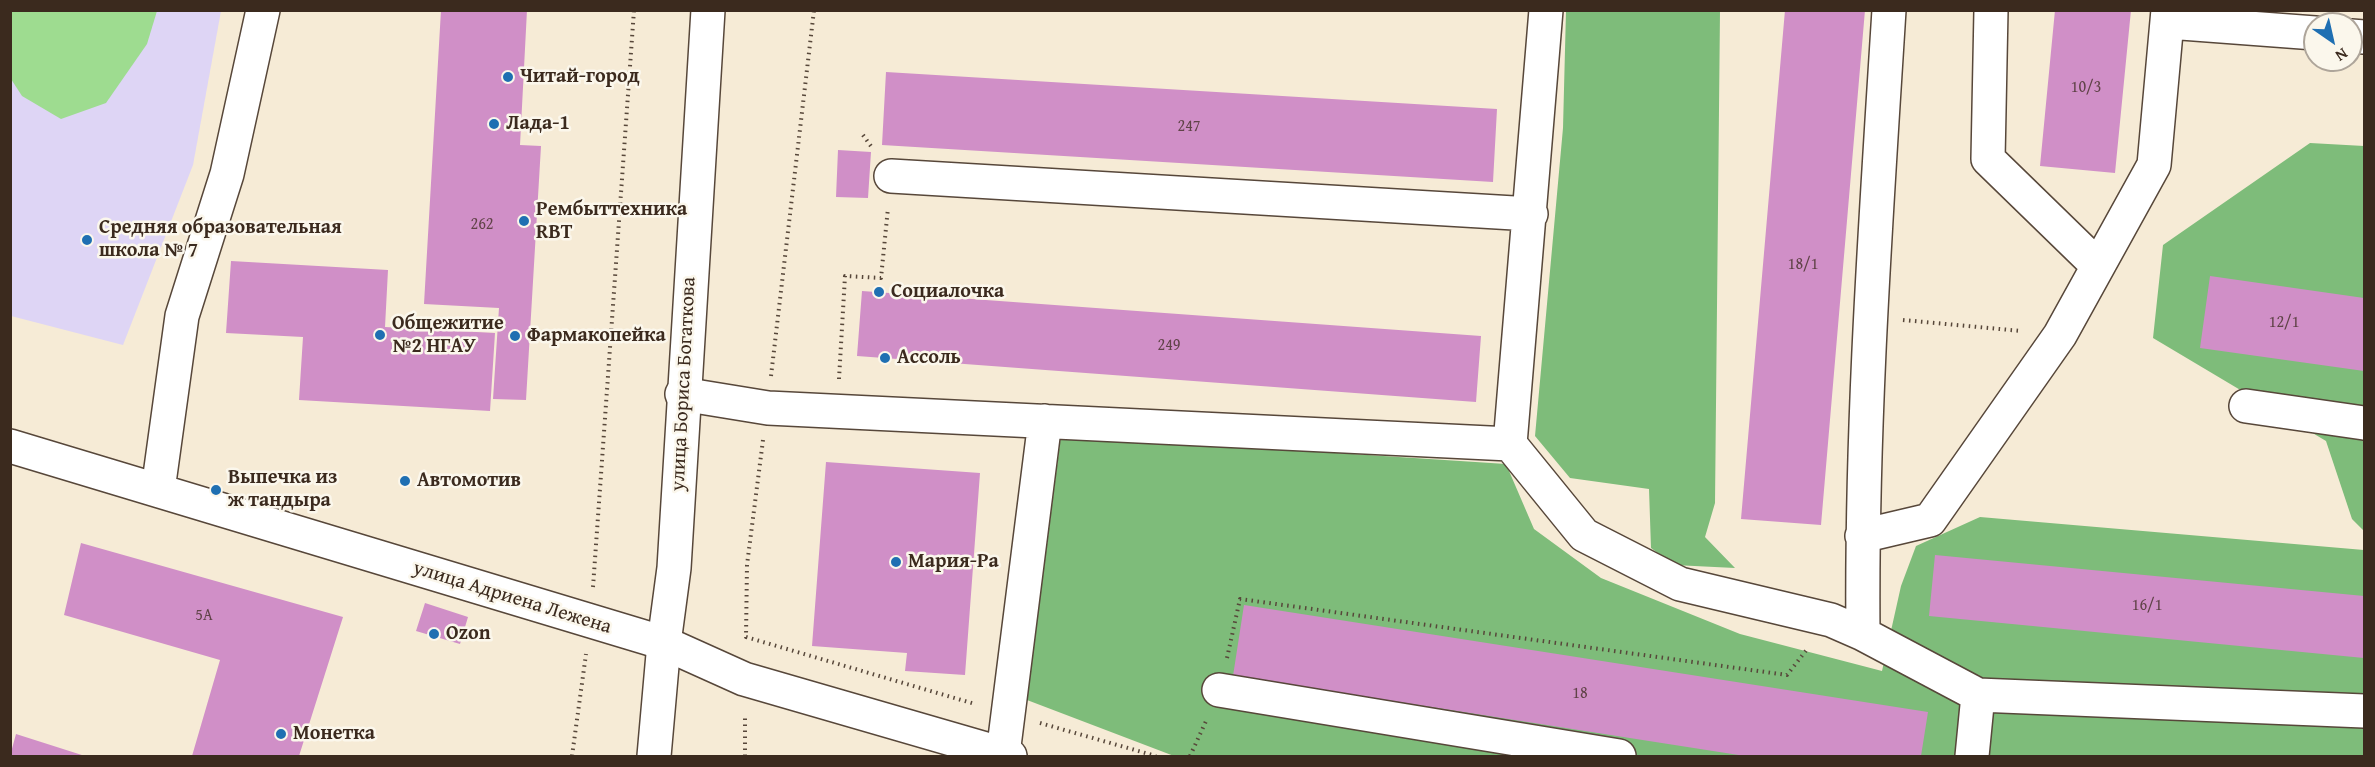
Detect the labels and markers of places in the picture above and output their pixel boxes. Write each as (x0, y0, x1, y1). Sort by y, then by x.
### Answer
place label: Читай-город (520, 65, 640, 89)
marker: Читай-город (501, 70, 515, 84)
place label: Лада-1 (506, 112, 570, 136)
marker: Лада-1 (487, 117, 501, 131)
place label: Рембыттехника RBT (536, 198, 687, 245)
marker: Рембыттехника RBT (517, 214, 531, 228)
place label: Средняя образовательная школа № 7 (99, 216, 342, 263)
marker: Средняя образовательная школа № 7 (80, 233, 94, 247)
place label: Социалочка (891, 280, 1004, 304)
marker: Социалочка (872, 285, 886, 299)
place label: Общежитие №2 НГАУ (392, 312, 504, 359)
place label: Фармакопейка (527, 324, 666, 348)
marker: Общежитие №2 НГАУ (373, 328, 387, 342)
marker: Фармакопейка (508, 329, 522, 343)
place label: Ассоль (897, 346, 961, 370)
marker: Ассоль (878, 351, 892, 365)
place label: Выпечка из ж тандыра (228, 466, 338, 513)
place label: Автомотив (417, 469, 521, 493)
marker: Автомотив (398, 474, 412, 488)
marker: Выпечка из ж тандыра (209, 483, 223, 497)
place label: Мария-Ра (908, 550, 999, 574)
marker: Мария-Ра (889, 555, 903, 569)
place label: Ozon (446, 622, 491, 646)
marker: Ozon (427, 627, 441, 641)
place label: Монетка (293, 722, 375, 746)
marker: Монетка (274, 727, 288, 741)

